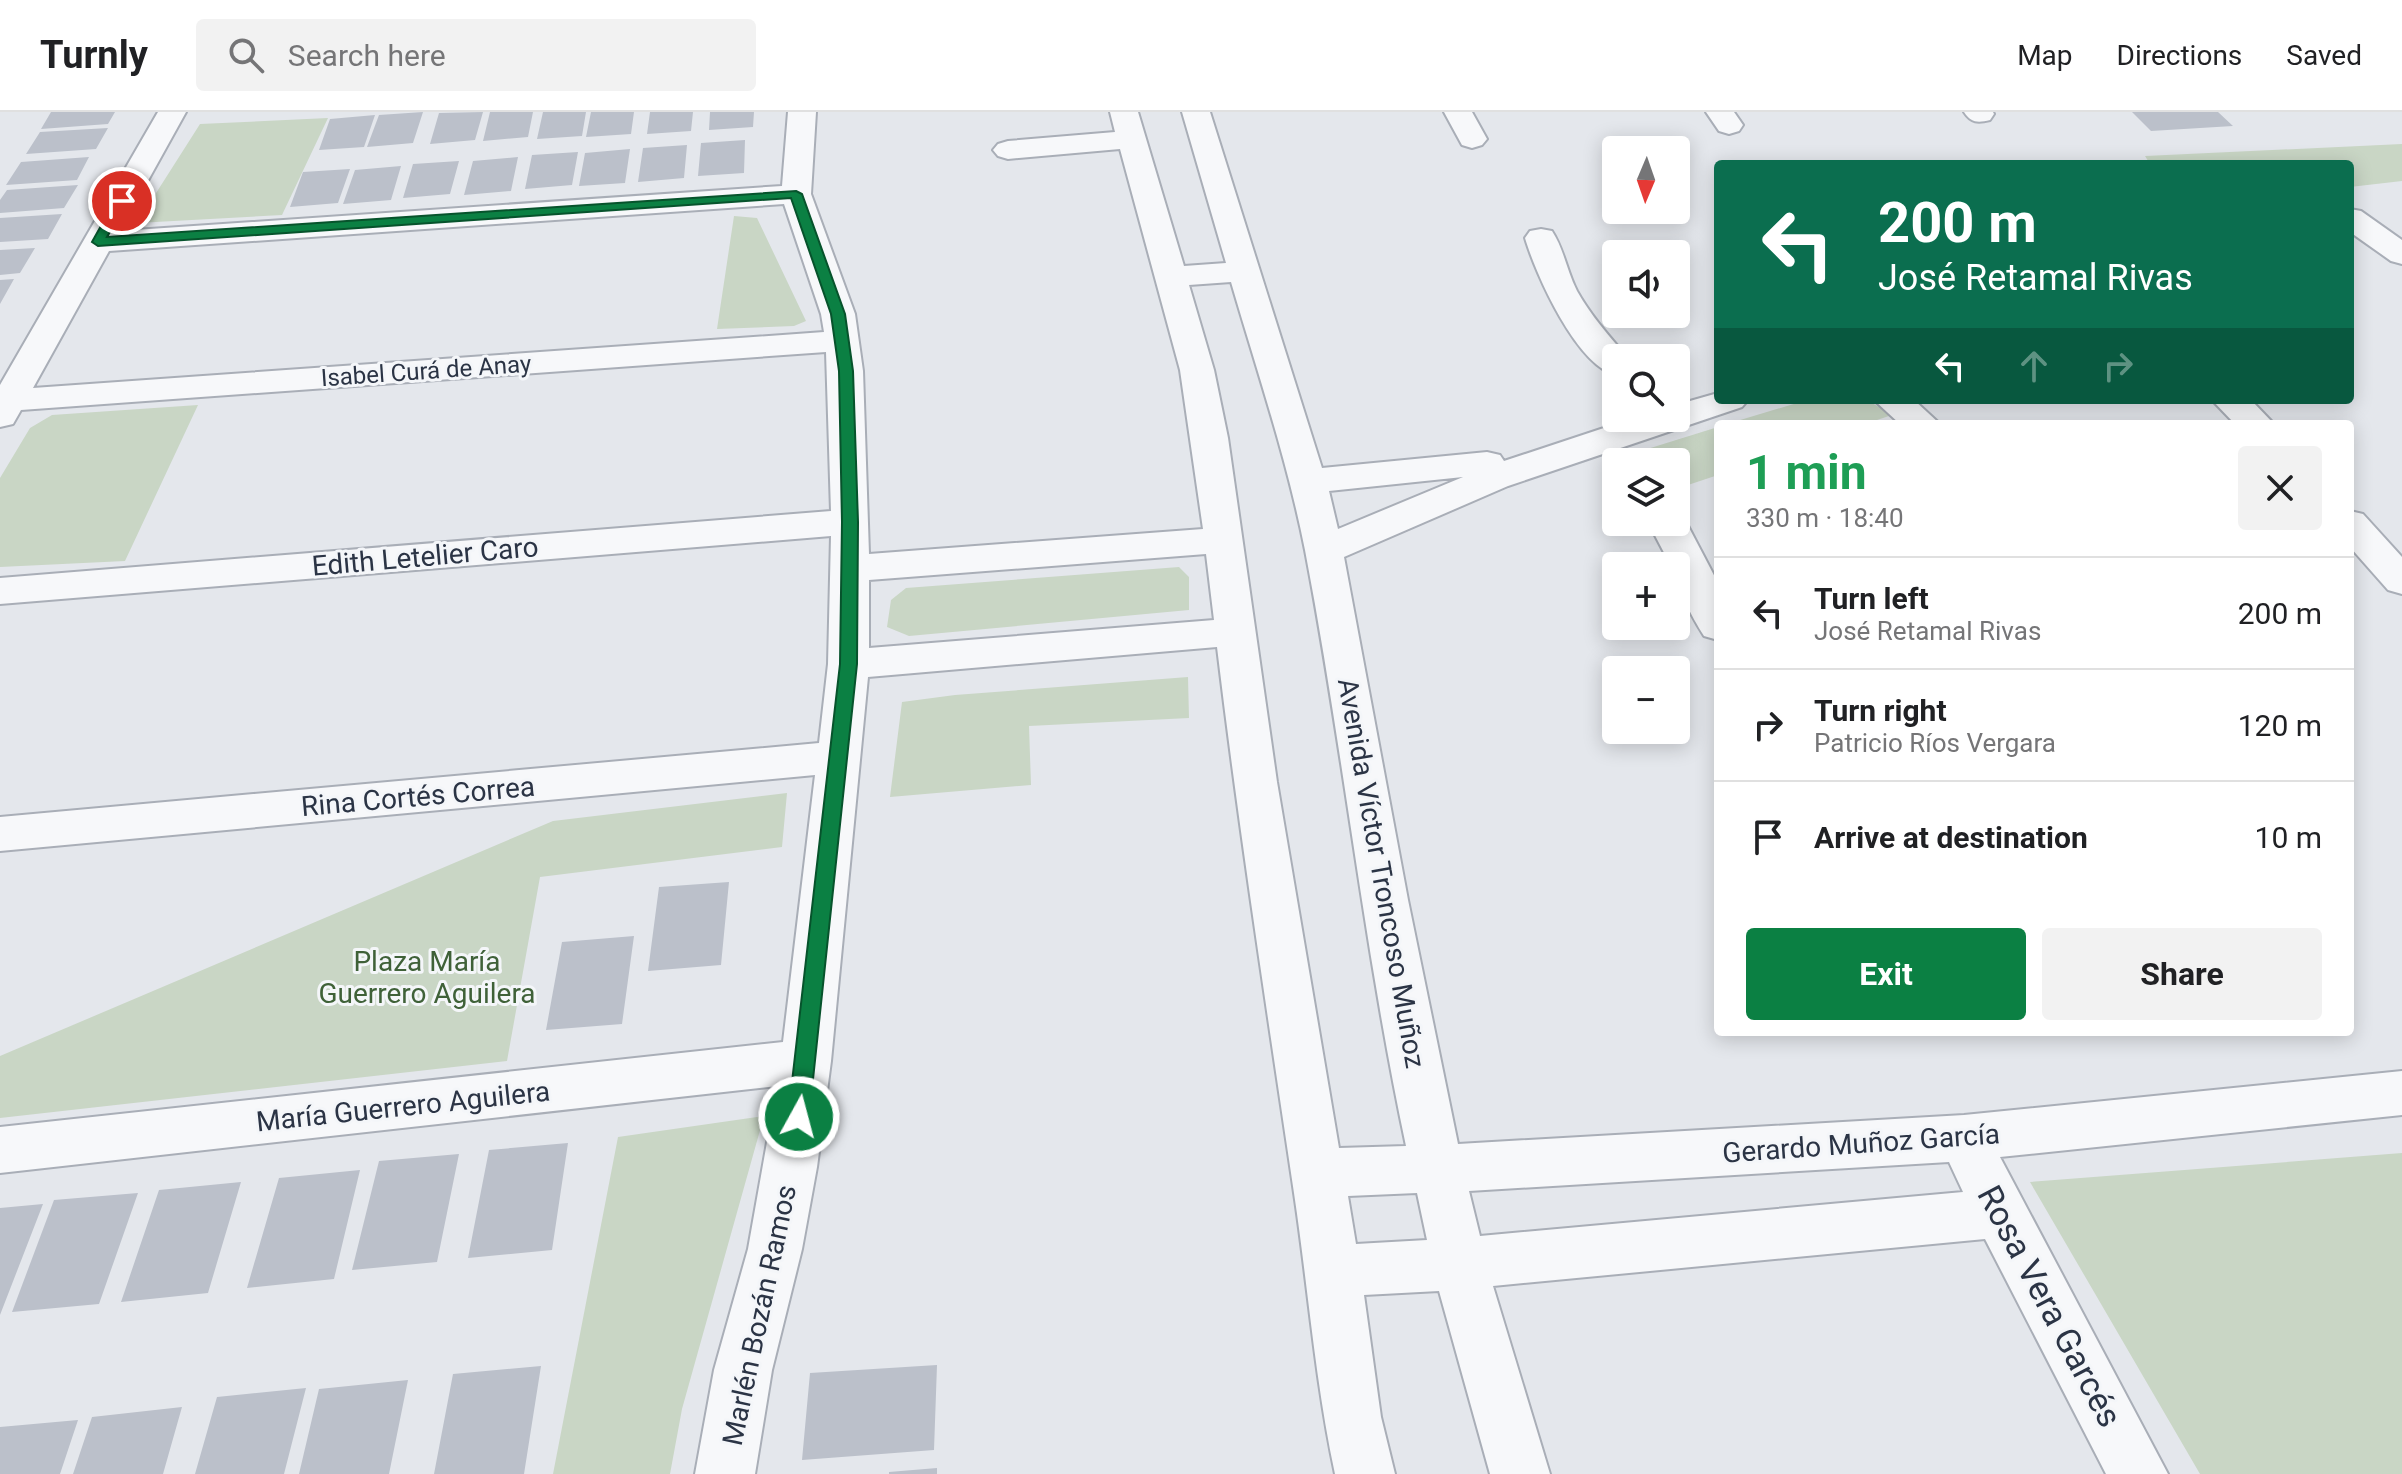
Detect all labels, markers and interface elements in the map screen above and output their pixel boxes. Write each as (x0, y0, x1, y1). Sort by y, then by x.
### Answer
search box (196, 19, 756, 91)
text: Turnly (40, 33, 148, 77)
icon: search (224, 33, 268, 77)
text: Search here (288, 38, 446, 73)
text: Map (2017, 39, 2073, 72)
text: Directions (2117, 39, 2242, 72)
text: Saved (2286, 39, 2362, 72)
north arrow (1602, 136, 1690, 224)
map controls (1602, 136, 1690, 744)
pin (88, 167, 156, 235)
icon: arrive (100, 179, 144, 223)
text: 200 m (1878, 190, 2037, 256)
icon: left (1746, 192, 1850, 296)
button: sound (1602, 240, 1690, 328)
text: José Retamal Rivas (1878, 257, 2193, 299)
button: search (1602, 344, 1690, 432)
icon: left (1928, 344, 1972, 388)
icon: ahead (2012, 344, 2056, 388)
icon: right (2096, 344, 2140, 388)
street label: Isabel Curá de Anay (320, 350, 533, 392)
text: 1 min (1746, 444, 1867, 501)
button: close (2238, 446, 2322, 530)
button: layers (1602, 448, 1690, 536)
text: 330 m · 18:40 (1746, 503, 1904, 533)
street label: Edith Letelier Caro (310, 530, 540, 583)
button: + (1602, 552, 1690, 640)
text: Turn left (1814, 581, 1929, 616)
icon: left (1746, 591, 1790, 635)
text: 200 m (2238, 596, 2322, 631)
text: José Retamal Rivas (1814, 616, 2041, 646)
button: − (1602, 656, 1690, 744)
street label: Avenida Víctor Troncoso Muñoz (1331, 675, 1432, 1071)
text: Turn right (1814, 693, 1947, 728)
icon: right (1746, 703, 1790, 747)
text: 120 m (2238, 708, 2322, 743)
text: Patricio Ríos Vergara (1814, 728, 2056, 758)
street label: Rina Cortés Correa (300, 770, 536, 823)
icon: arrive (1746, 815, 1790, 859)
text: Arrive at destination (1814, 820, 2088, 855)
text: 10 m (2255, 820, 2322, 855)
button: Exit (1746, 928, 2026, 1020)
button: Share (2042, 928, 2322, 1020)
park label: Plaza María Guerrero Aguilera (318, 945, 536, 1010)
street label: María Guerrero Aguilera (254, 1075, 552, 1138)
position arrow (757, 1075, 841, 1159)
street label: Gerardo Muñoz García (1721, 1117, 2001, 1170)
street label: Rosa Vera Garcés (1969, 1178, 2131, 1434)
street label: Marlén Bozán Ramos (716, 1182, 803, 1448)

